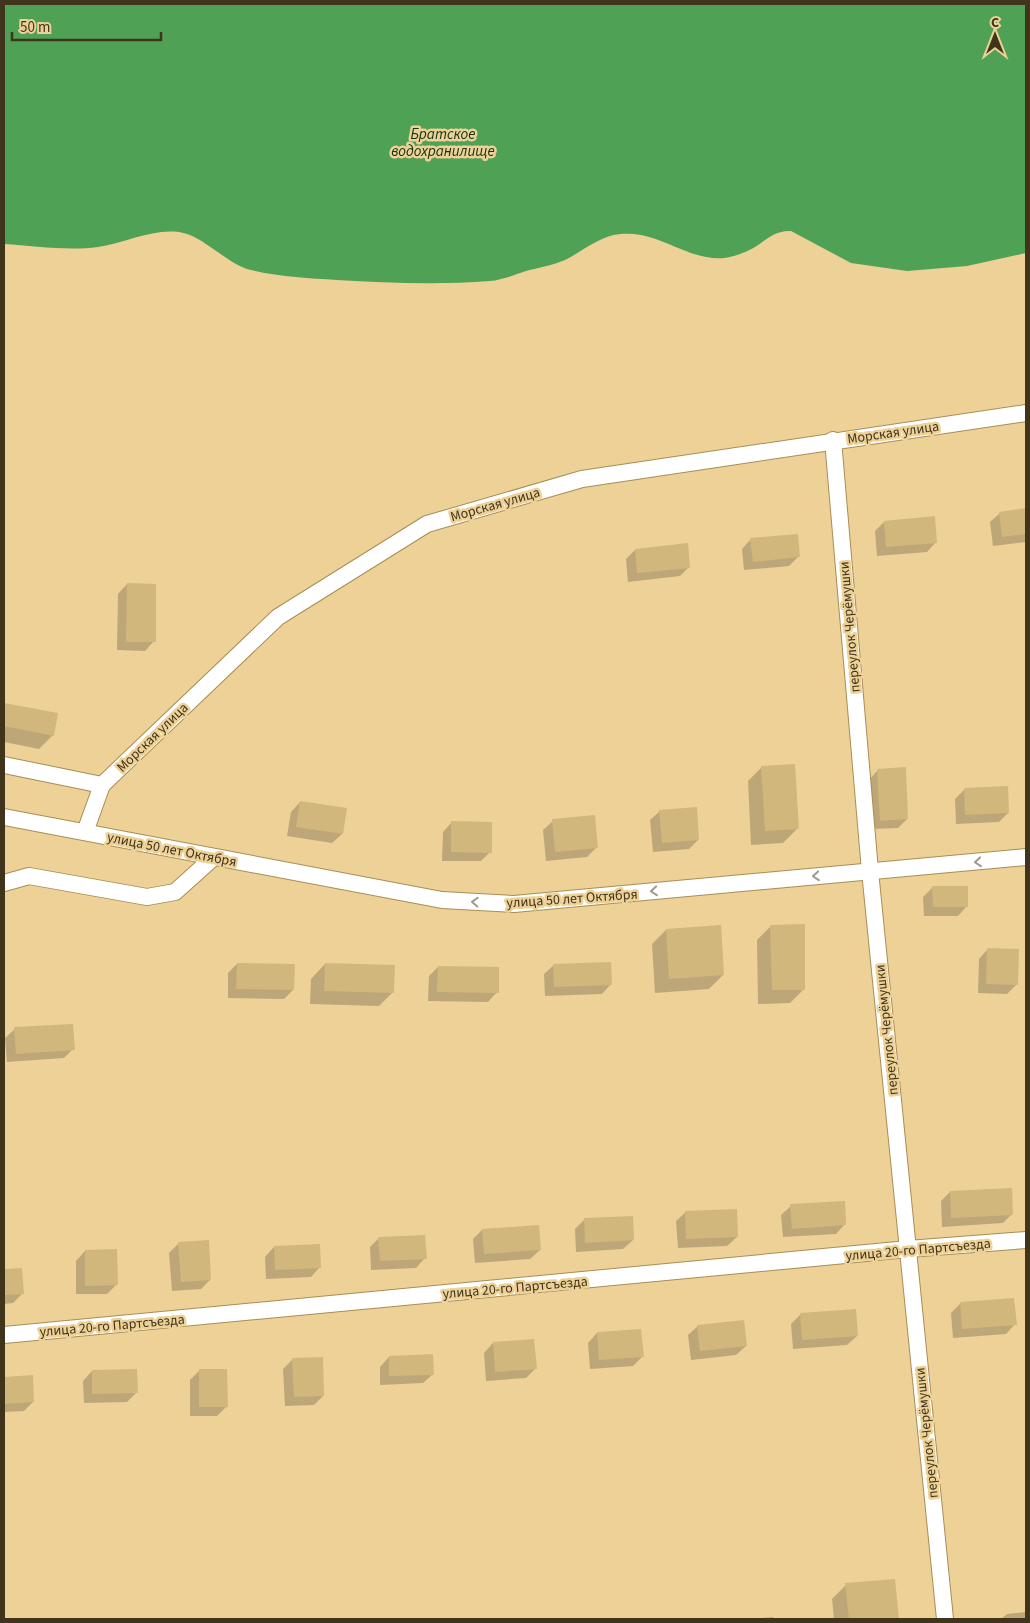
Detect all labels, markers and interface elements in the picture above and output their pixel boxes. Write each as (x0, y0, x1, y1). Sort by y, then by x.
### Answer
scale bar (12, 10, 161, 42)
north arrow (970, 10, 1020, 60)
text: С (991, 13, 999, 33)
text: 50 m (20, 17, 50, 38)
water label: Братское водохранилище (391, 124, 495, 162)
street label: Морская улица (846, 417, 940, 449)
street label: Морская улица (448, 483, 542, 527)
street label: переулок Черёмушки (834, 561, 866, 693)
street label: Морская улица (112, 698, 193, 777)
street label: улица 50 лет Октября (105, 828, 238, 872)
one-way arrow (973, 856, 981, 867)
one-way arrow (812, 871, 820, 882)
street label: улица 50 лет Октября (506, 884, 638, 914)
one-way arrow (650, 886, 658, 897)
one-way arrow (470, 897, 478, 908)
street label: переулок Черёмушки (870, 963, 904, 1096)
street label: улица 20-го Партсъезда (845, 1234, 992, 1266)
street label: улица 20-го Партсъезда (442, 1272, 589, 1304)
street label: улица 20-го Партсъезда (39, 1310, 186, 1342)
street label: переулок Черёмушки (910, 1366, 944, 1499)

